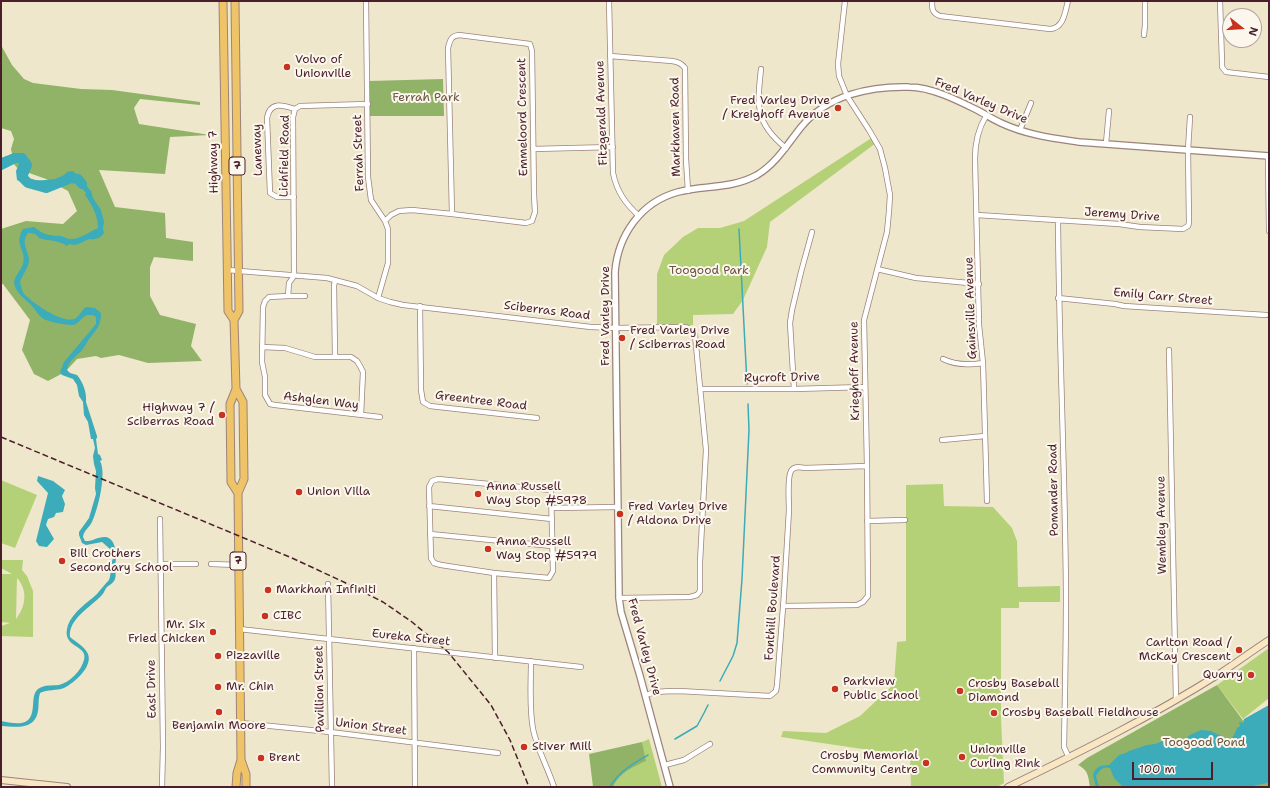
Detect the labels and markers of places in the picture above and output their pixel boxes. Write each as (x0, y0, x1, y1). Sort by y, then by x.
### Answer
place label: Volvo of Unionville (295, 53, 351, 81)
marker: Volvo of Unionville (282, 62, 292, 72)
place label: Fred Varley Drive / Kreighoff Avenue (722, 94, 830, 122)
marker: Fred Varley Drive / Kreighoff Avenue (833, 103, 843, 113)
place label: Fred Varley Drive / Sciberras Road (630, 324, 730, 352)
marker: Fred Varley Drive / Sciberras Road (617, 333, 627, 343)
place label: Highway 7 / Sciberras Road (127, 401, 214, 429)
marker: Highway 7 / Sciberras Road (217, 410, 227, 420)
place label: Anna Russell Way Stop #5978 (486, 480, 587, 508)
place label: Union Villa (307, 485, 370, 499)
marker: Union Villa (294, 487, 304, 497)
marker: Anna Russell Way Stop #5978 (473, 489, 483, 499)
place label: Fred Varley Drive / Aldona Drive (628, 500, 728, 528)
marker: Fred Varley Drive / Aldona Drive (615, 509, 625, 519)
place label: Anna Russell Way Stop #5979 (496, 535, 597, 563)
marker: Anna Russell Way Stop #5979 (483, 544, 493, 554)
place label: Bill Crothers Secondary School (70, 547, 173, 575)
marker: Bill Crothers Secondary School (57, 556, 67, 566)
place label: Markham Infiniti (276, 583, 376, 597)
marker: Markham Infiniti (263, 585, 273, 595)
place label: CIBC (273, 609, 302, 623)
marker: CIBC (260, 611, 270, 621)
place label: Mr. Six Fried Chicken (128, 618, 205, 646)
marker: Mr. Six Fried Chicken (208, 627, 218, 637)
place label: Carlton Road / McKay Crescent (1139, 636, 1231, 664)
marker: Carlton Road / McKay Crescent (1234, 645, 1244, 655)
place label: Pizzaville (226, 649, 280, 663)
marker: Pizzaville (213, 651, 223, 661)
place label: Quarry (1203, 668, 1243, 682)
marker: Quarry (1246, 670, 1256, 680)
place label: Parkview Public School (843, 675, 918, 703)
place label: Crosby Baseball Diamond (968, 677, 1059, 705)
place label: Mr. Chin (226, 680, 274, 694)
marker: Mr. Chin (213, 682, 223, 692)
marker: Parkview Public School (830, 684, 840, 694)
marker: Crosby Baseball Diamond (955, 686, 965, 696)
place label: Crosby Baseball Fieldhouse (1002, 706, 1159, 720)
marker: Benjamin Moore (214, 707, 224, 717)
marker: Crosby Baseball Fieldhouse (989, 708, 999, 718)
place label: Benjamin Moore (172, 719, 266, 733)
place label: Stiver Mill (532, 740, 591, 754)
marker: Stiver Mill (519, 742, 529, 752)
place label: Unionville Curling Rink (970, 743, 1040, 771)
place label: Crosby Memorial Community Centre (812, 749, 918, 777)
place label: Brent (269, 751, 300, 765)
marker: Unionville Curling Rink (957, 752, 967, 762)
marker: Brent (256, 753, 266, 763)
marker: Crosby Memorial Community Centre (921, 758, 931, 768)

